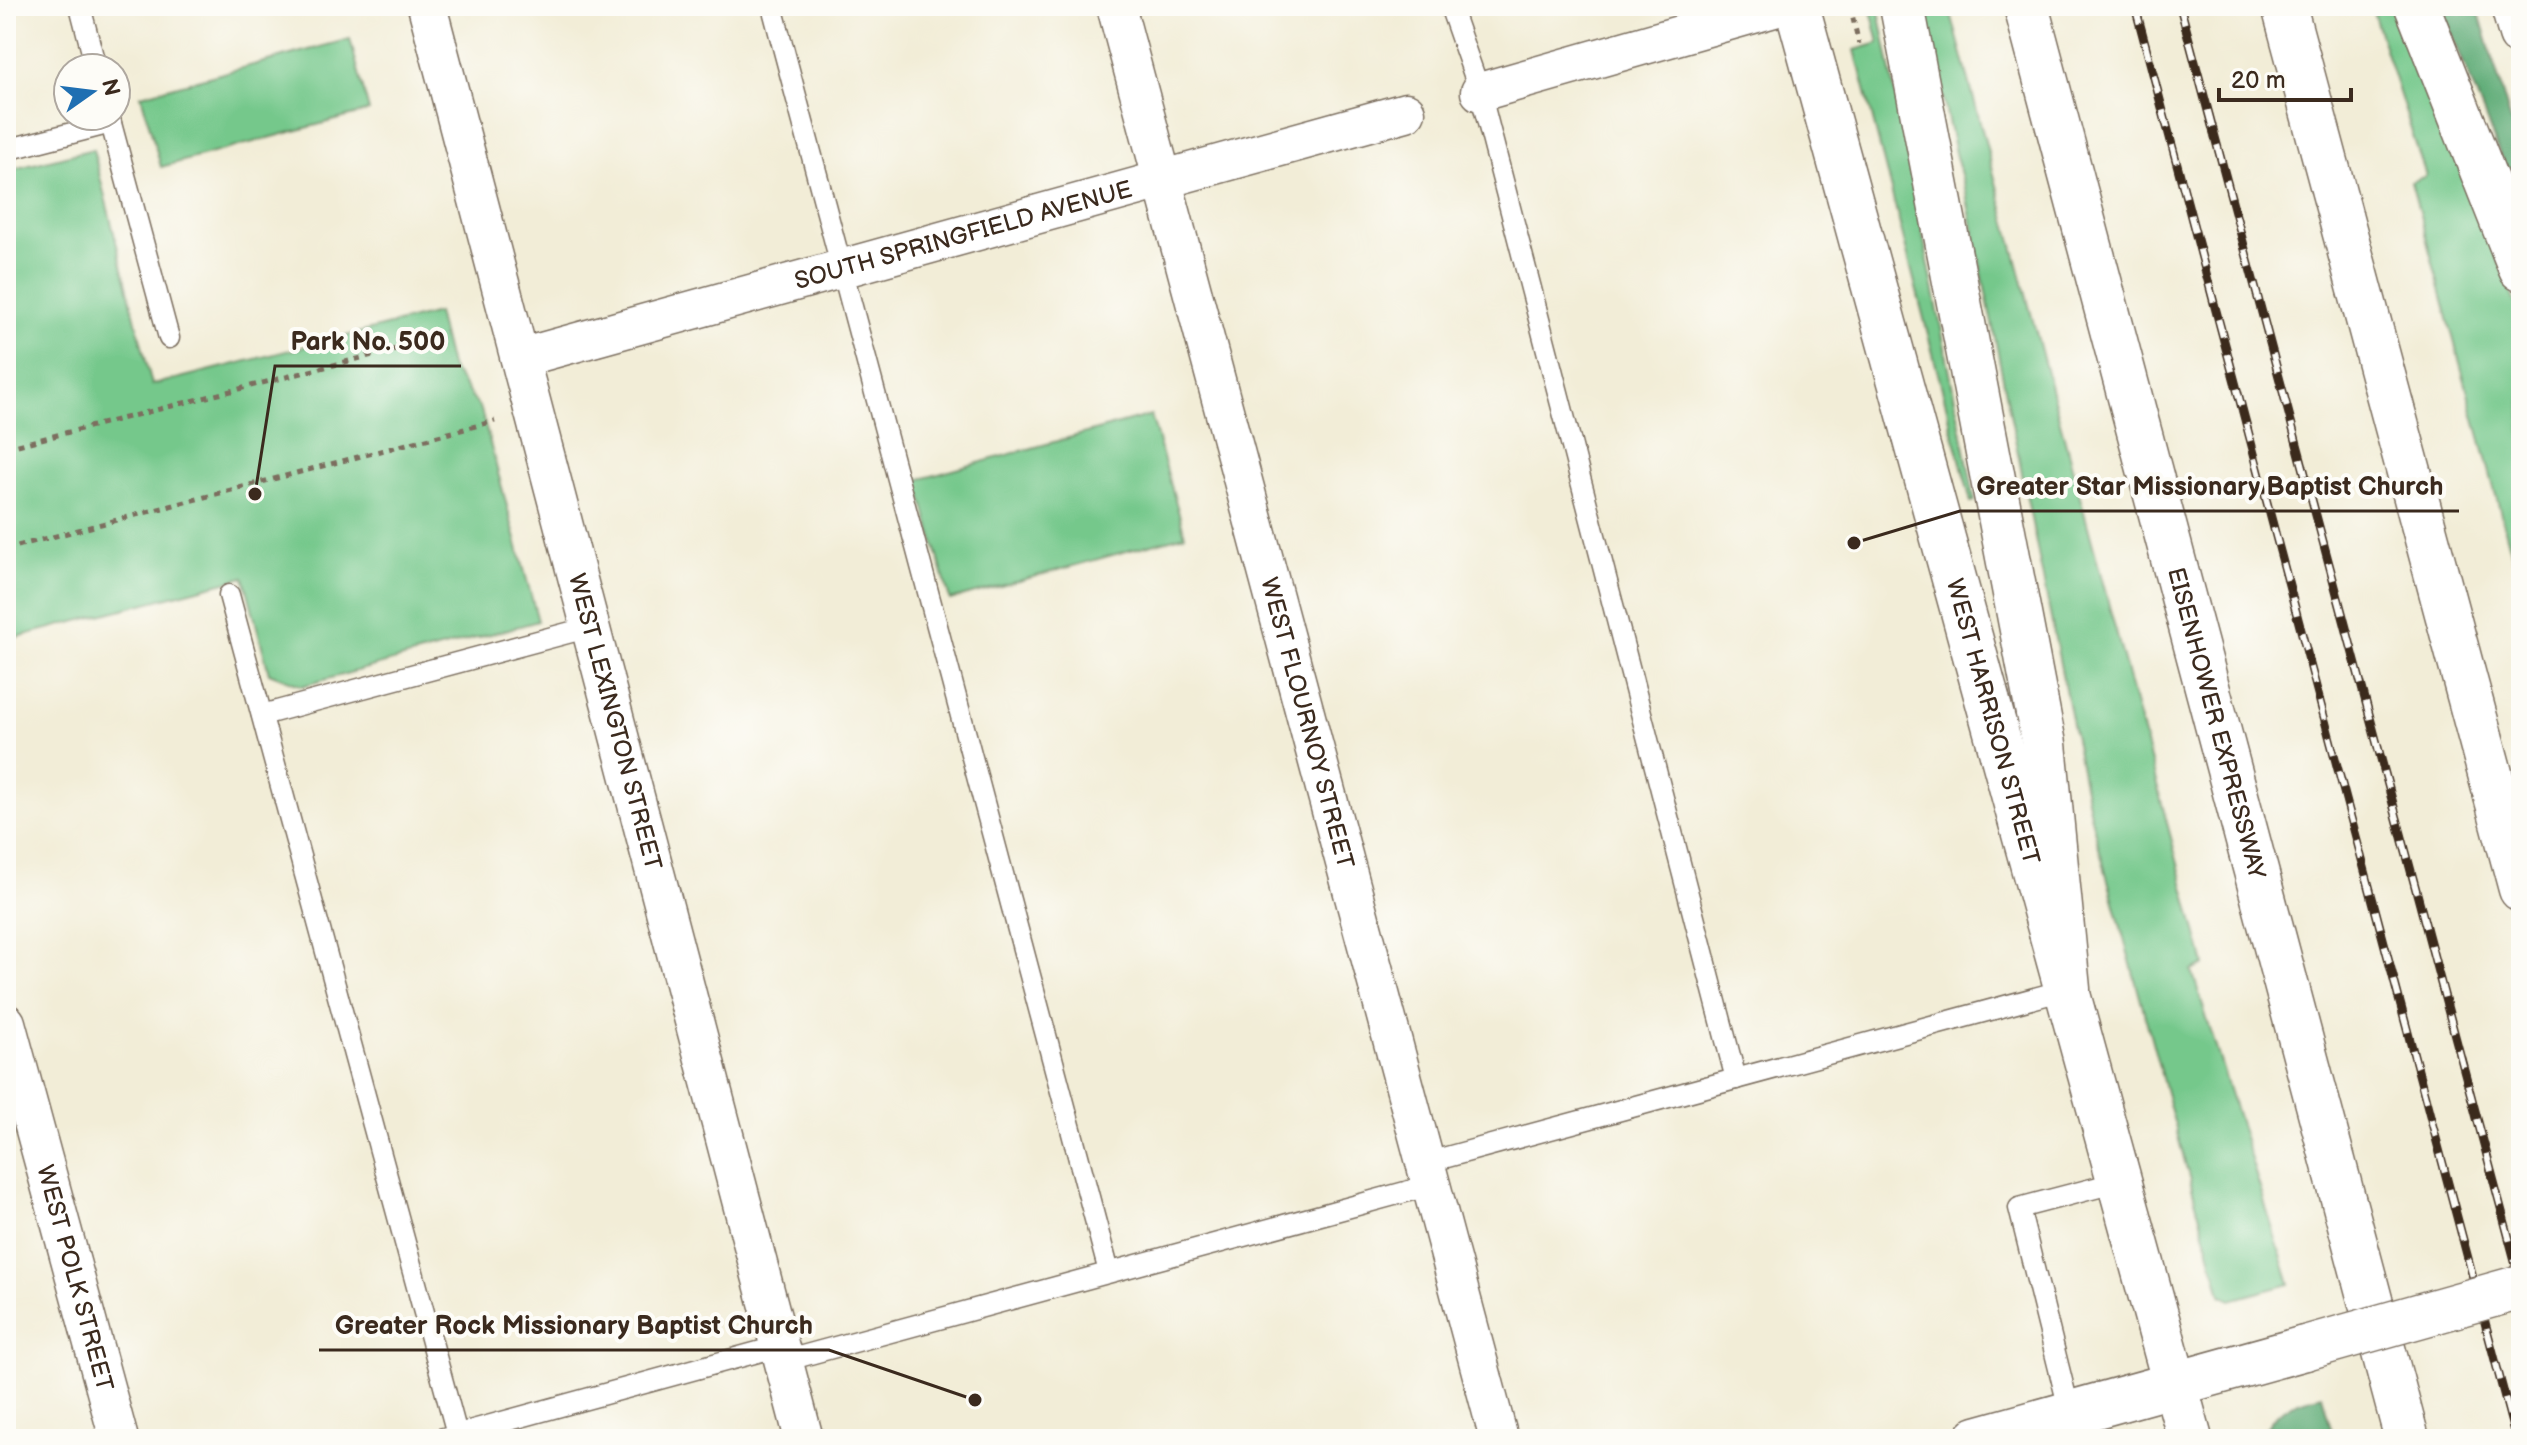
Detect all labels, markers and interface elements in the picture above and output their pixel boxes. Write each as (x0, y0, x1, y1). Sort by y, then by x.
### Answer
north arrow (52, 52, 132, 132)
scale bar (2219, 52, 2351, 102)
text: 20 m (2231, 66, 2286, 95)
text: N (95, 76, 125, 99)
street label: SOUTH SPRINGFIELD AVENUE (791, 175, 1135, 296)
callout: Park No. 500 (275, 316, 461, 366)
text: Park No. 500 (291, 327, 445, 358)
callout: Greater Star Missionary Baptist Church (1960, 461, 2459, 511)
text: Greater Star Missionary Baptist Church (1977, 472, 2443, 503)
street label: EISENHOWER EXPRESSWAY (2161, 564, 2272, 883)
street label: WEST LEXINGTON STREET (562, 570, 668, 874)
street label: WEST FLOURNOY STREET (1254, 574, 1360, 872)
street label: WEST HARRISON STREET (1940, 576, 2046, 868)
street label: WEST POLK STREET (30, 1162, 119, 1395)
callout: Greater Rock Missionary Baptist Church (319, 1300, 829, 1350)
text: Greater Rock Missionary Baptist Church (335, 1311, 813, 1342)

